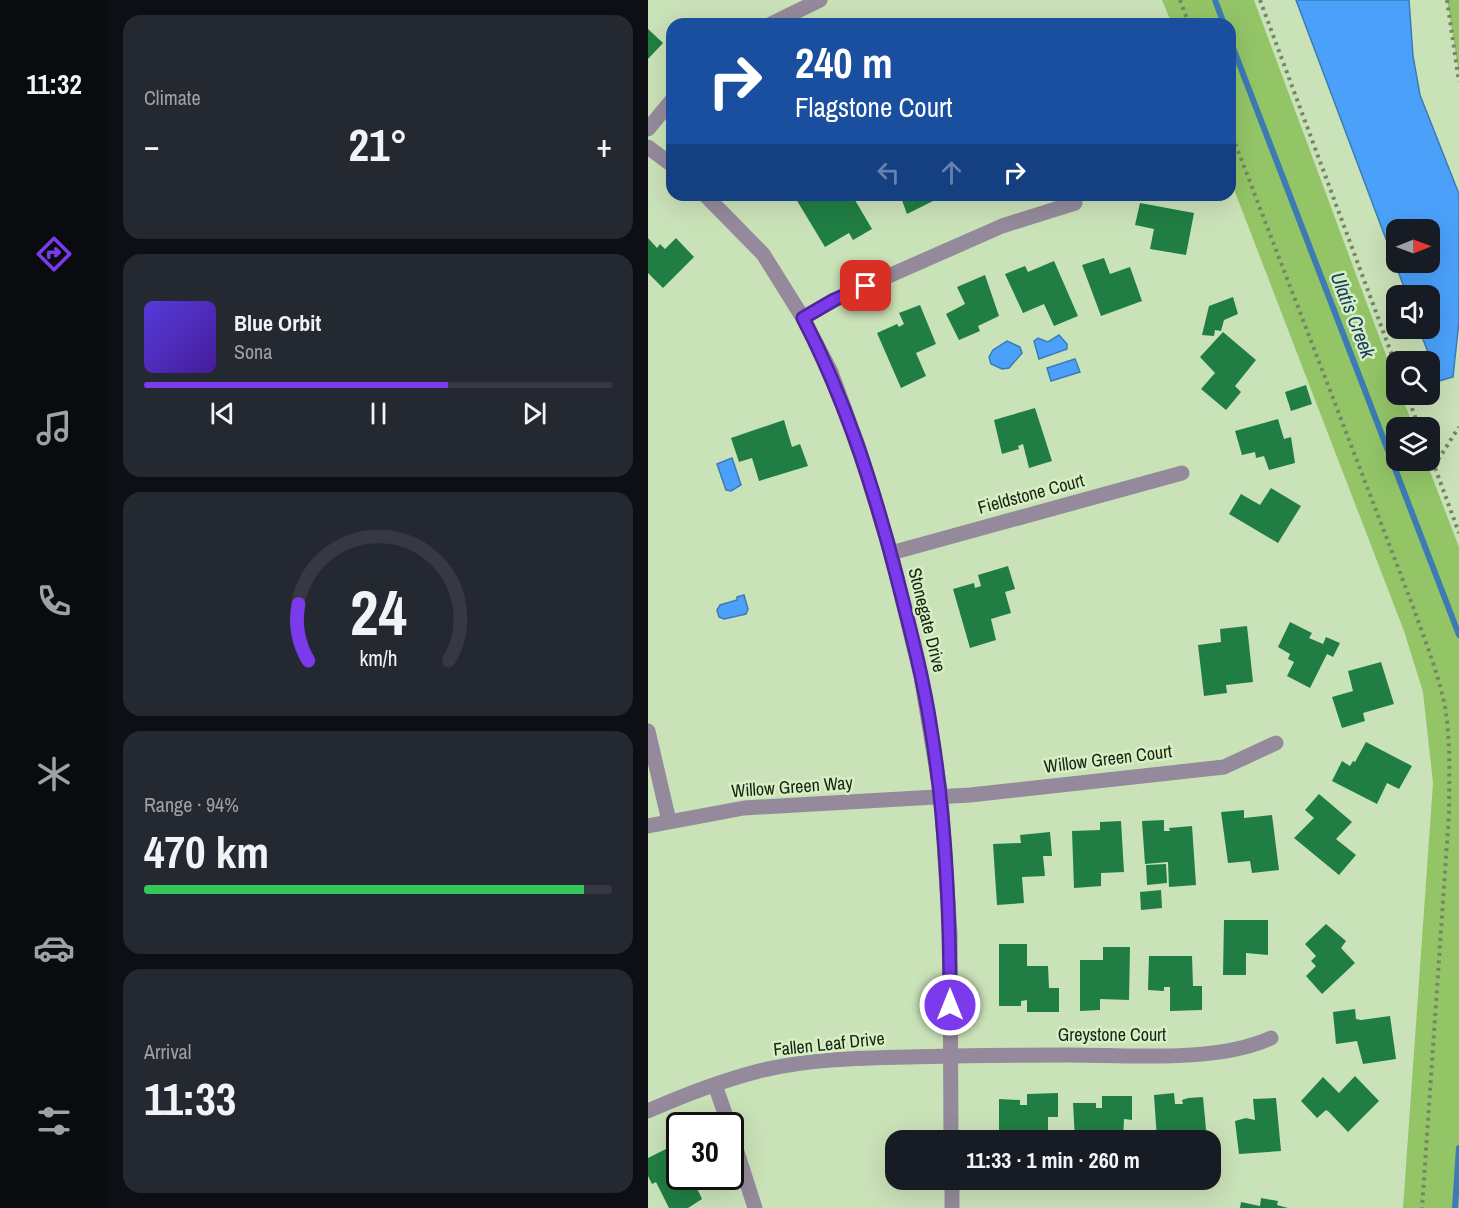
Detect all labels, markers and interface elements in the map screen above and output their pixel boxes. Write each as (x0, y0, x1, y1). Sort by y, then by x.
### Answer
text: 240 m (795, 35, 893, 91)
icon: right (696, 42, 774, 120)
text: 11:32 (26, 66, 82, 102)
text: Climate (144, 84, 201, 111)
text: Flagstone Court (795, 89, 953, 125)
text: 21° (348, 114, 408, 175)
text: − (144, 123, 160, 167)
text: + (596, 123, 612, 167)
icon: left (872, 156, 905, 189)
icon: ahead (935, 156, 968, 189)
icon: right (998, 156, 1031, 189)
north arrow (1386, 219, 1440, 273)
map controls (1386, 219, 1440, 471)
icon: directions (33, 233, 75, 275)
pin (840, 260, 891, 311)
water label: Ulatis Creek (1325, 268, 1383, 363)
icon: arrive (849, 269, 882, 302)
button: sound (1386, 285, 1440, 339)
text: Blue Orbit (234, 308, 321, 338)
text: Sona (234, 338, 272, 365)
button: search (1386, 351, 1440, 405)
icon: previous (206, 397, 239, 430)
icon: pause (362, 397, 395, 430)
icon: next (518, 397, 551, 430)
icon: music (33, 407, 75, 449)
button: layers (1386, 417, 1440, 471)
street label: Fieldstone Court (975, 467, 1087, 520)
street label: Stonegate Drive (902, 565, 953, 675)
text: 24 (350, 570, 406, 654)
icon: phone (33, 580, 75, 622)
text: km/h (359, 644, 397, 673)
street label: Willow Green Court (1043, 738, 1173, 779)
icon: climate (33, 753, 75, 795)
street label: Willow Green Way (730, 770, 854, 803)
text: Range · 94% (144, 791, 239, 818)
text: 470 km (144, 821, 269, 882)
icon: car (33, 927, 75, 969)
position arrow (918, 973, 982, 1037)
street label: Greystone Court (1058, 1022, 1166, 1047)
street label: Fallen Leaf Drive (772, 1025, 886, 1062)
text: Arrival (144, 1038, 191, 1065)
text: 11:33 (144, 1068, 236, 1129)
icon: filters (33, 1100, 75, 1142)
speed limit sign: 30 (666, 1112, 744, 1190)
text: 11:33 · 1 min · 260 m (966, 1145, 1140, 1175)

